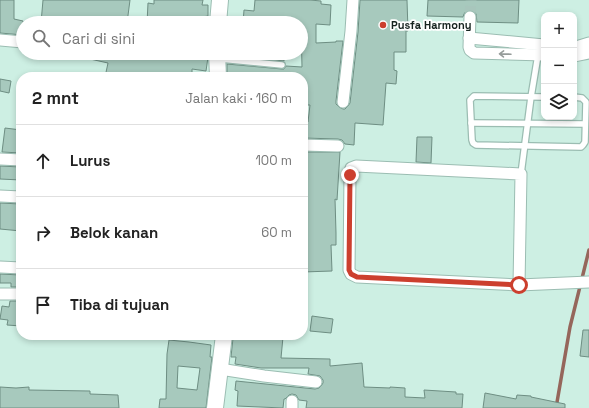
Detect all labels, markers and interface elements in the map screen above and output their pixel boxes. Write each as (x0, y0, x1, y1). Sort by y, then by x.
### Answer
map controls (541, 12, 577, 120)
button: + (541, 12, 577, 48)
search box (16, 16, 308, 60)
place label: Pusfa Harmony (391, 18, 471, 32)
marker: Pusfa Harmony (378, 20, 388, 30)
icon: search (30, 27, 52, 49)
text: Cari di sini (62, 29, 135, 48)
button: − (541, 48, 577, 84)
one-way arrow (499, 50, 512, 58)
button: layers (541, 84, 577, 120)
text: 2 mnt (32, 87, 79, 109)
text: Jalan kaki · 160 m (185, 90, 292, 107)
icon: ahead (32, 150, 54, 172)
text: Lurus (70, 151, 110, 170)
text: 100 m (255, 152, 292, 169)
route end (341, 166, 359, 184)
icon: right (32, 222, 54, 244)
text: Belok kanan (70, 223, 158, 242)
text: 60 m (261, 224, 292, 241)
route start (510, 276, 528, 294)
icon: arrive (32, 294, 54, 316)
text: Tiba di tujuan (70, 295, 169, 314)

